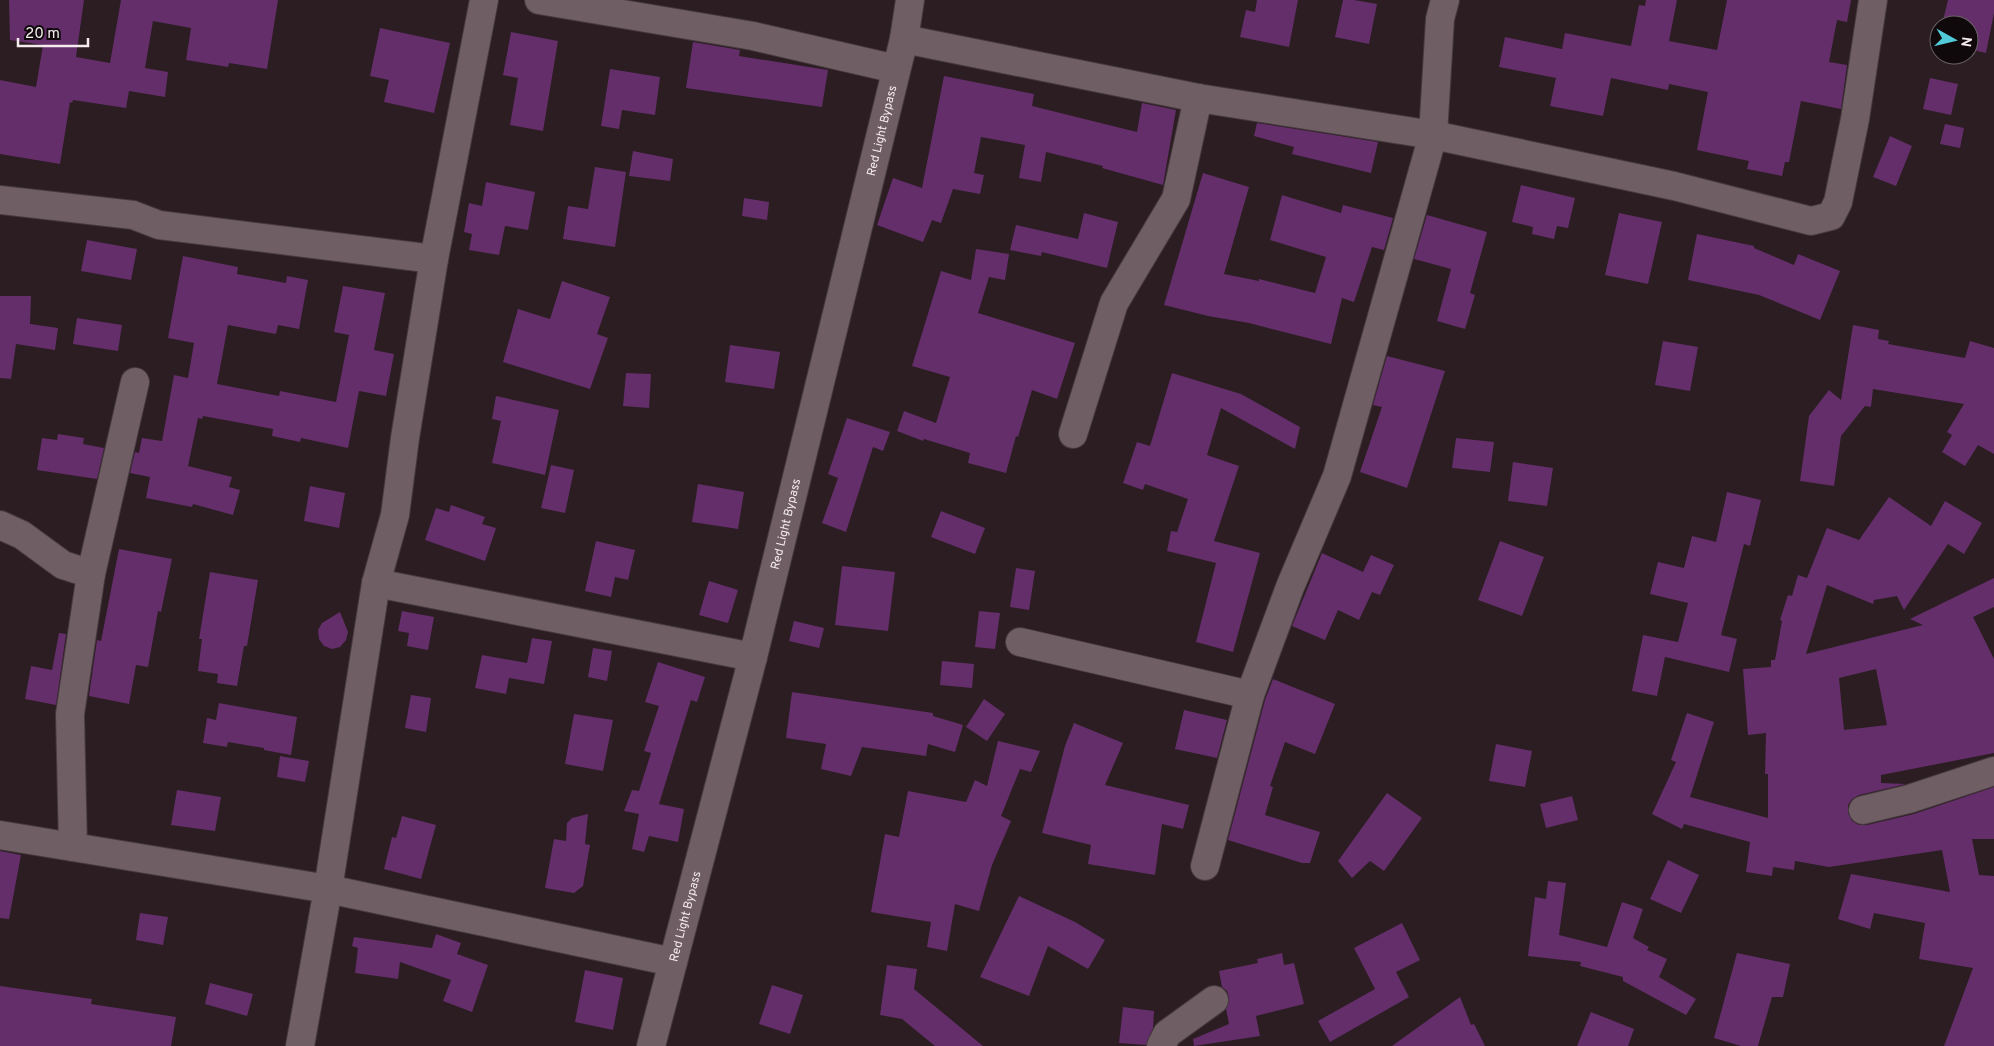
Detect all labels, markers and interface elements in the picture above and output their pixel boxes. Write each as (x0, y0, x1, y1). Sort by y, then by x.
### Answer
scale bar (18, 15, 88, 47)
north arrow (1929, 15, 1979, 65)
text: 20 m (25, 25, 60, 44)
text: N (1956, 35, 1975, 48)
street label: Red Light Bypass (864, 84, 901, 178)
street label: Red Light Bypass (768, 477, 805, 571)
street label: Red Light Bypass (666, 870, 705, 964)

